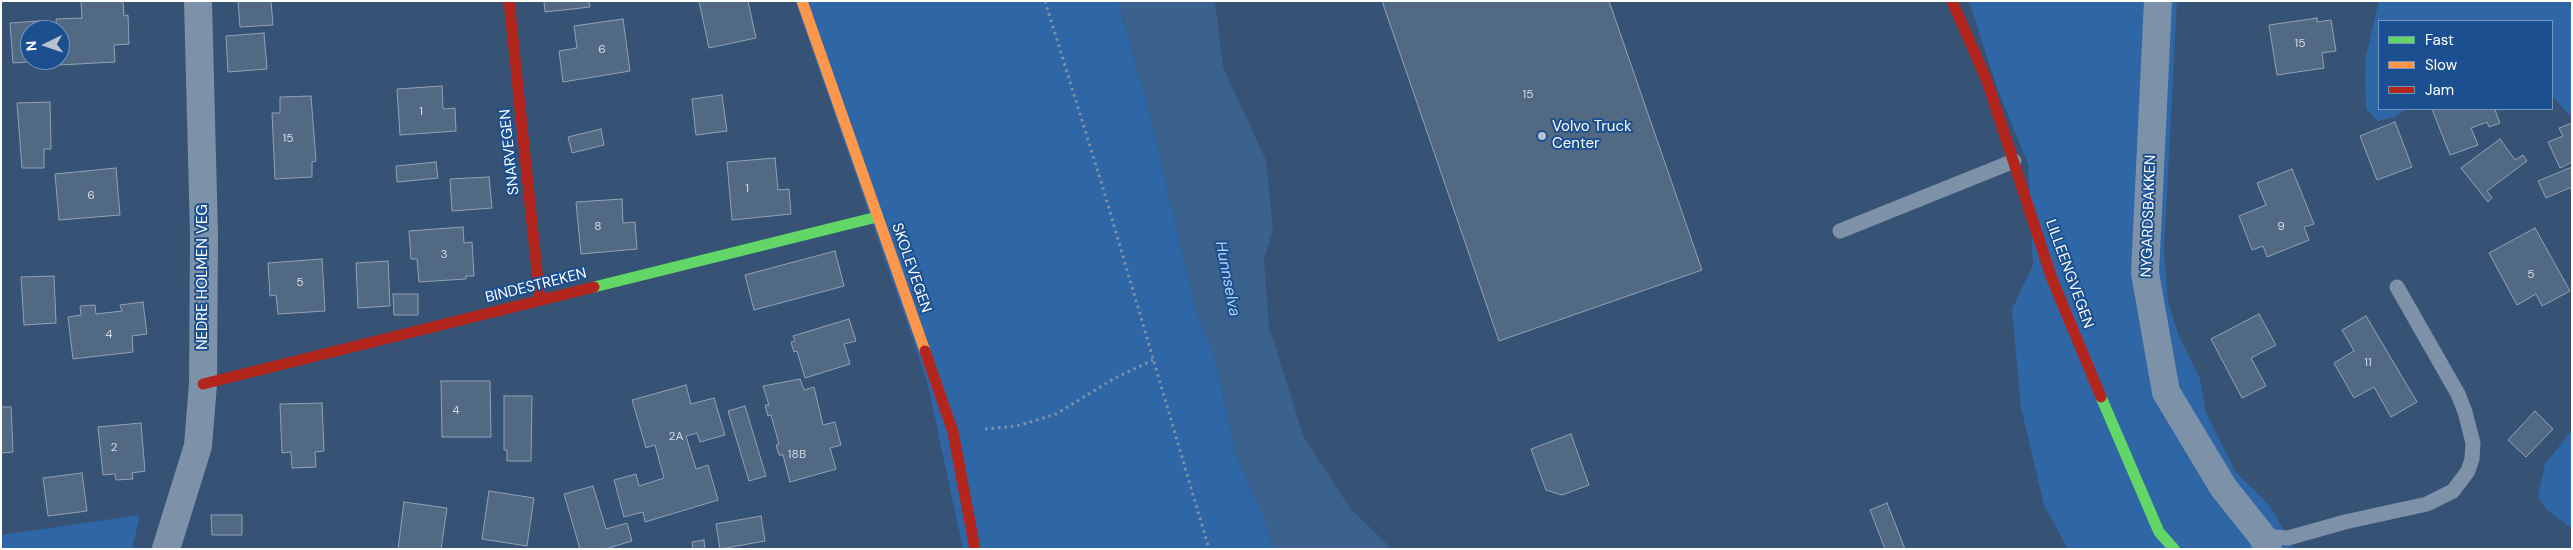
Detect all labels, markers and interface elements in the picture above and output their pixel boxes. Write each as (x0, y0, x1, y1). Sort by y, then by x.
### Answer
north arrow (20, 20, 70, 70)
legend (2378, 20, 2553, 110)
text: Fast (2425, 30, 2454, 50)
house number: 15 (2294, 37, 2306, 51)
text: N (22, 40, 40, 52)
house number: 6 (598, 43, 606, 57)
text: Slow (2425, 55, 2457, 75)
text: Jam (2425, 80, 2454, 100)
house number: 15 (1522, 88, 1534, 102)
house number: 1 (419, 105, 423, 119)
street label: SNARVEGEN (497, 108, 523, 196)
place label: Volvo Truck Center (1552, 118, 1632, 153)
marker: Volvo Truck Center (1536, 130, 1548, 142)
house number: 15 (282, 132, 294, 146)
street label: NYGARDSBAKKEN (2138, 154, 2160, 278)
house number: 1 (745, 182, 749, 196)
house number: 6 (87, 189, 95, 203)
street label: NEDRE HOLMEN VEG (194, 204, 212, 350)
street label: LILLEENGVEGEN (2041, 217, 2097, 331)
house number: 8 (594, 220, 602, 234)
house number: 9 (2277, 220, 2285, 234)
street label: SKOLEVEGEN (887, 221, 935, 315)
water label: Hunnselva (1210, 240, 1244, 318)
house number: 3 (440, 248, 448, 262)
street label: BINDESTREKEN (484, 265, 588, 307)
house number: 5 (2527, 268, 2535, 282)
house number: 5 (296, 276, 304, 290)
house number: 4 (105, 328, 113, 342)
house number: 11 (2364, 356, 2372, 370)
house number: 4 (452, 404, 460, 418)
house number: 2A (669, 430, 683, 444)
house number: 2 (111, 441, 117, 455)
house number: 18B (788, 448, 806, 462)

